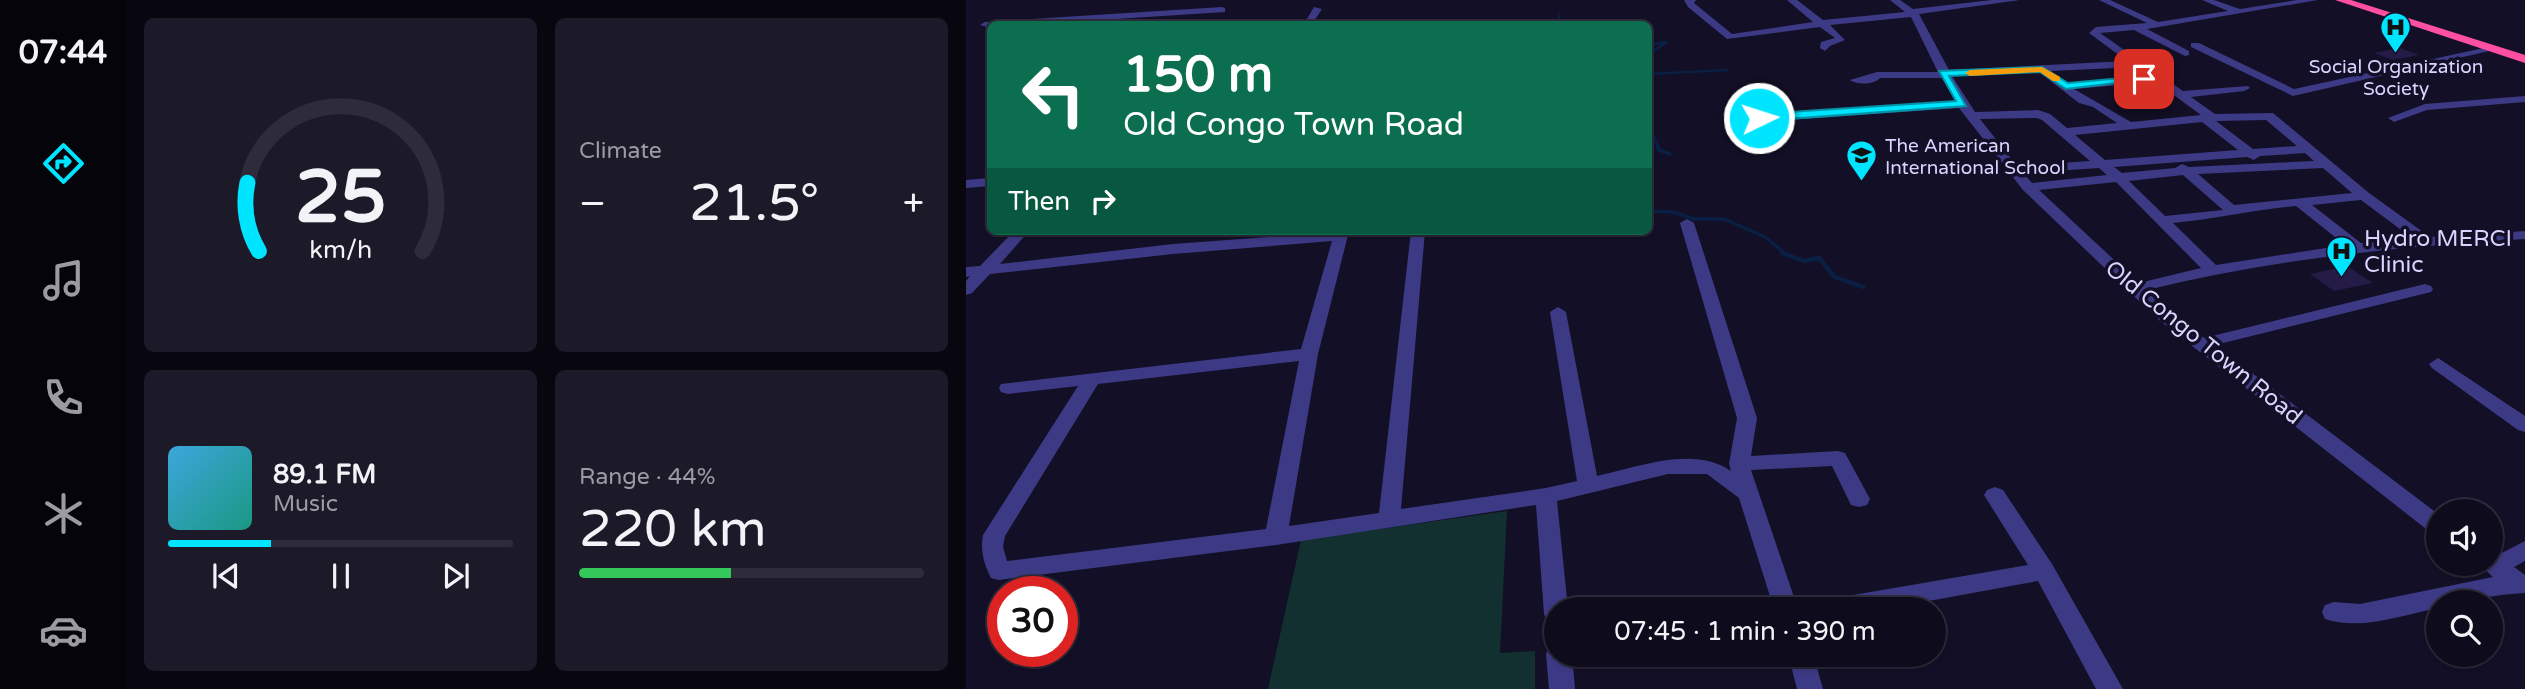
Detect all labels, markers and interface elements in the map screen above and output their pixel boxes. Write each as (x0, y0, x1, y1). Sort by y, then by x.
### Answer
hospital icon: Social Organization Society (2379, 10, 2413, 54)
text: 07:44 (19, 34, 107, 72)
text: 150 m (1123, 46, 1273, 105)
icon: left (1008, 49, 1099, 140)
pin (2114, 49, 2174, 109)
place label: Social Organization Society (2309, 56, 2483, 100)
icon: arrive (2125, 60, 2163, 98)
position arrow (1722, 81, 1796, 155)
text: Old Congo Town Road (1123, 106, 1464, 144)
place label: The American International School (1885, 135, 2065, 179)
text: Climate (579, 137, 662, 165)
icon: directions (39, 139, 88, 188)
school or university icon: The American International School (1845, 139, 1879, 183)
text: 25 (295, 154, 386, 242)
text: 21.5° (689, 172, 819, 235)
text: − (579, 181, 606, 227)
text: + (903, 181, 924, 227)
icon: right (1084, 182, 1122, 220)
text: Then (1008, 186, 1070, 217)
place label: Hydro MERCI Clinic (2364, 225, 2512, 279)
hospital icon: Hydro MERCI Clinic (2324, 234, 2358, 278)
text: km/h (309, 235, 372, 265)
street label: Old Congo Town Road (2099, 255, 2307, 431)
icon: music (39, 256, 88, 305)
icon: phone (39, 373, 88, 422)
text: 89.1 FM (273, 459, 376, 490)
text: Range · 44% (579, 463, 715, 491)
icon: climate (39, 489, 88, 538)
text: Music (273, 490, 338, 518)
text: 220 km (579, 498, 767, 561)
map controls (2426, 499, 2503, 667)
button: sound (2426, 499, 2503, 576)
icon: previous (207, 557, 245, 595)
icon: pause (322, 557, 360, 595)
icon: next (437, 557, 475, 595)
speed limit sign: 30 (987, 576, 1078, 667)
button: search (2426, 590, 2503, 667)
icon: car (39, 606, 88, 655)
text: 07:45 · 1 min · 390 m (1614, 616, 1876, 647)

